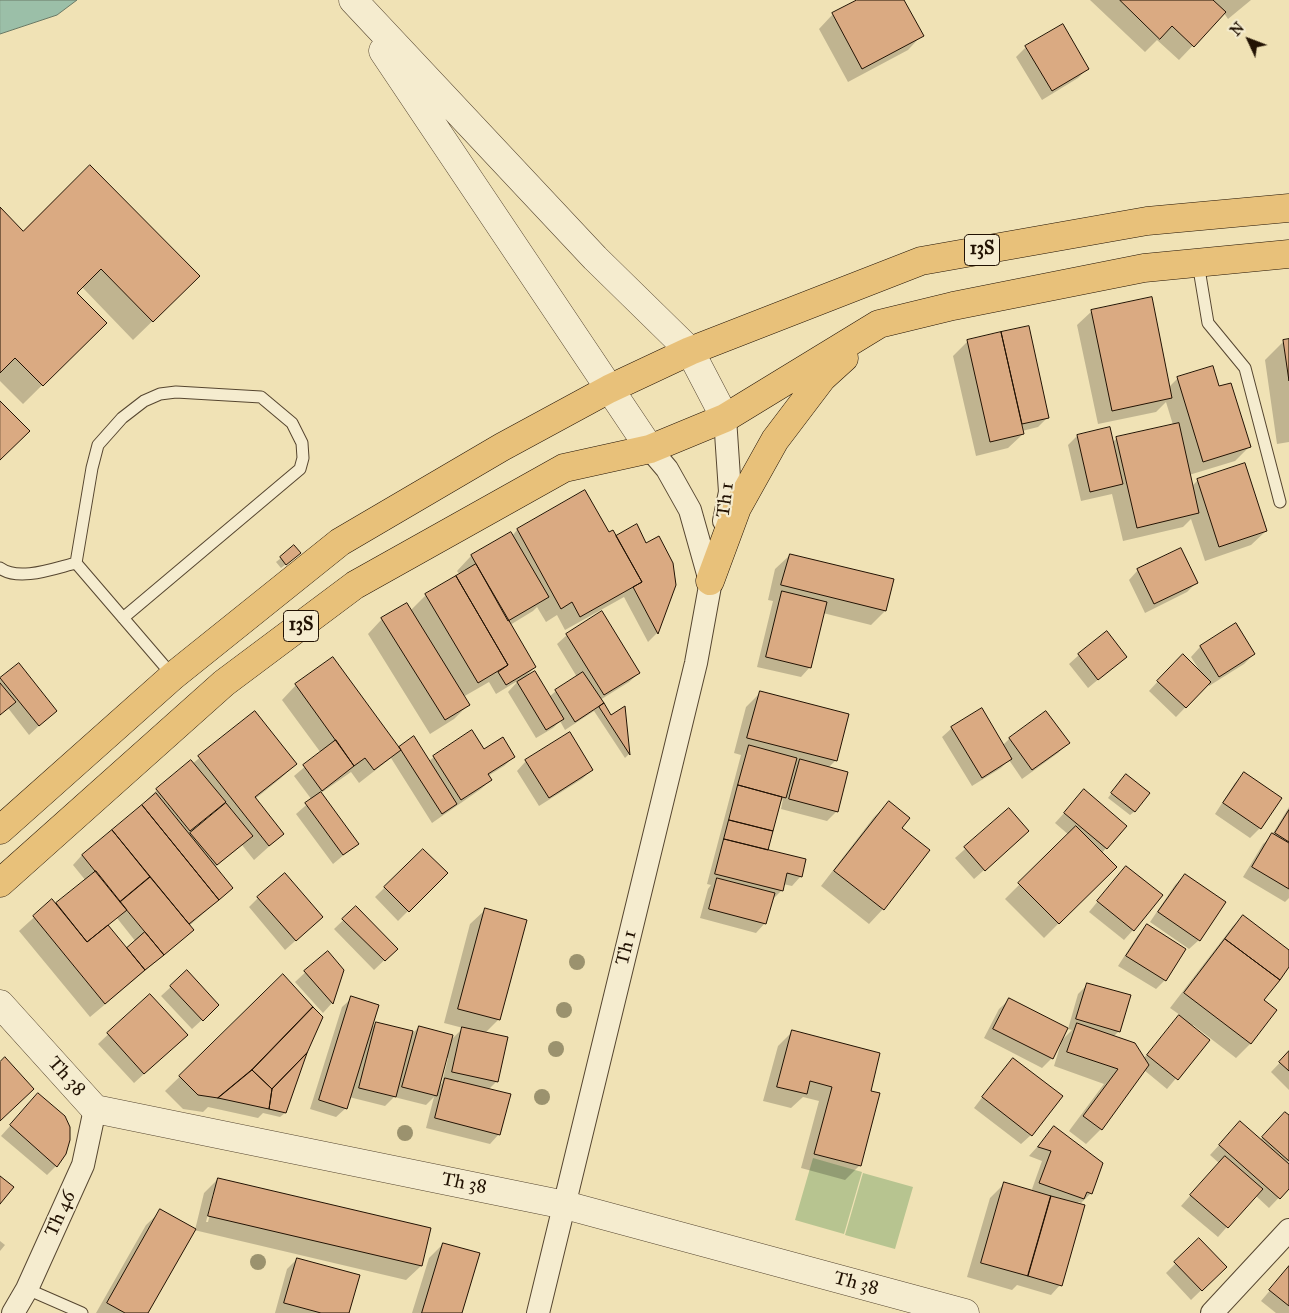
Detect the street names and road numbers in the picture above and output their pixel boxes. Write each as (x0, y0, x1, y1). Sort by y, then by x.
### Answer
road number: 13S (964, 234, 1000, 266)
street label: Th 1 (713, 481, 739, 519)
road number: 13S (284, 610, 318, 642)
street label: Th 1 (612, 928, 642, 968)
street label: Th 38 (42, 1053, 90, 1101)
street label: Th 38 (440, 1168, 488, 1200)
street label: Th 46 (41, 1187, 81, 1241)
street label: Th 38 (831, 1267, 881, 1301)

